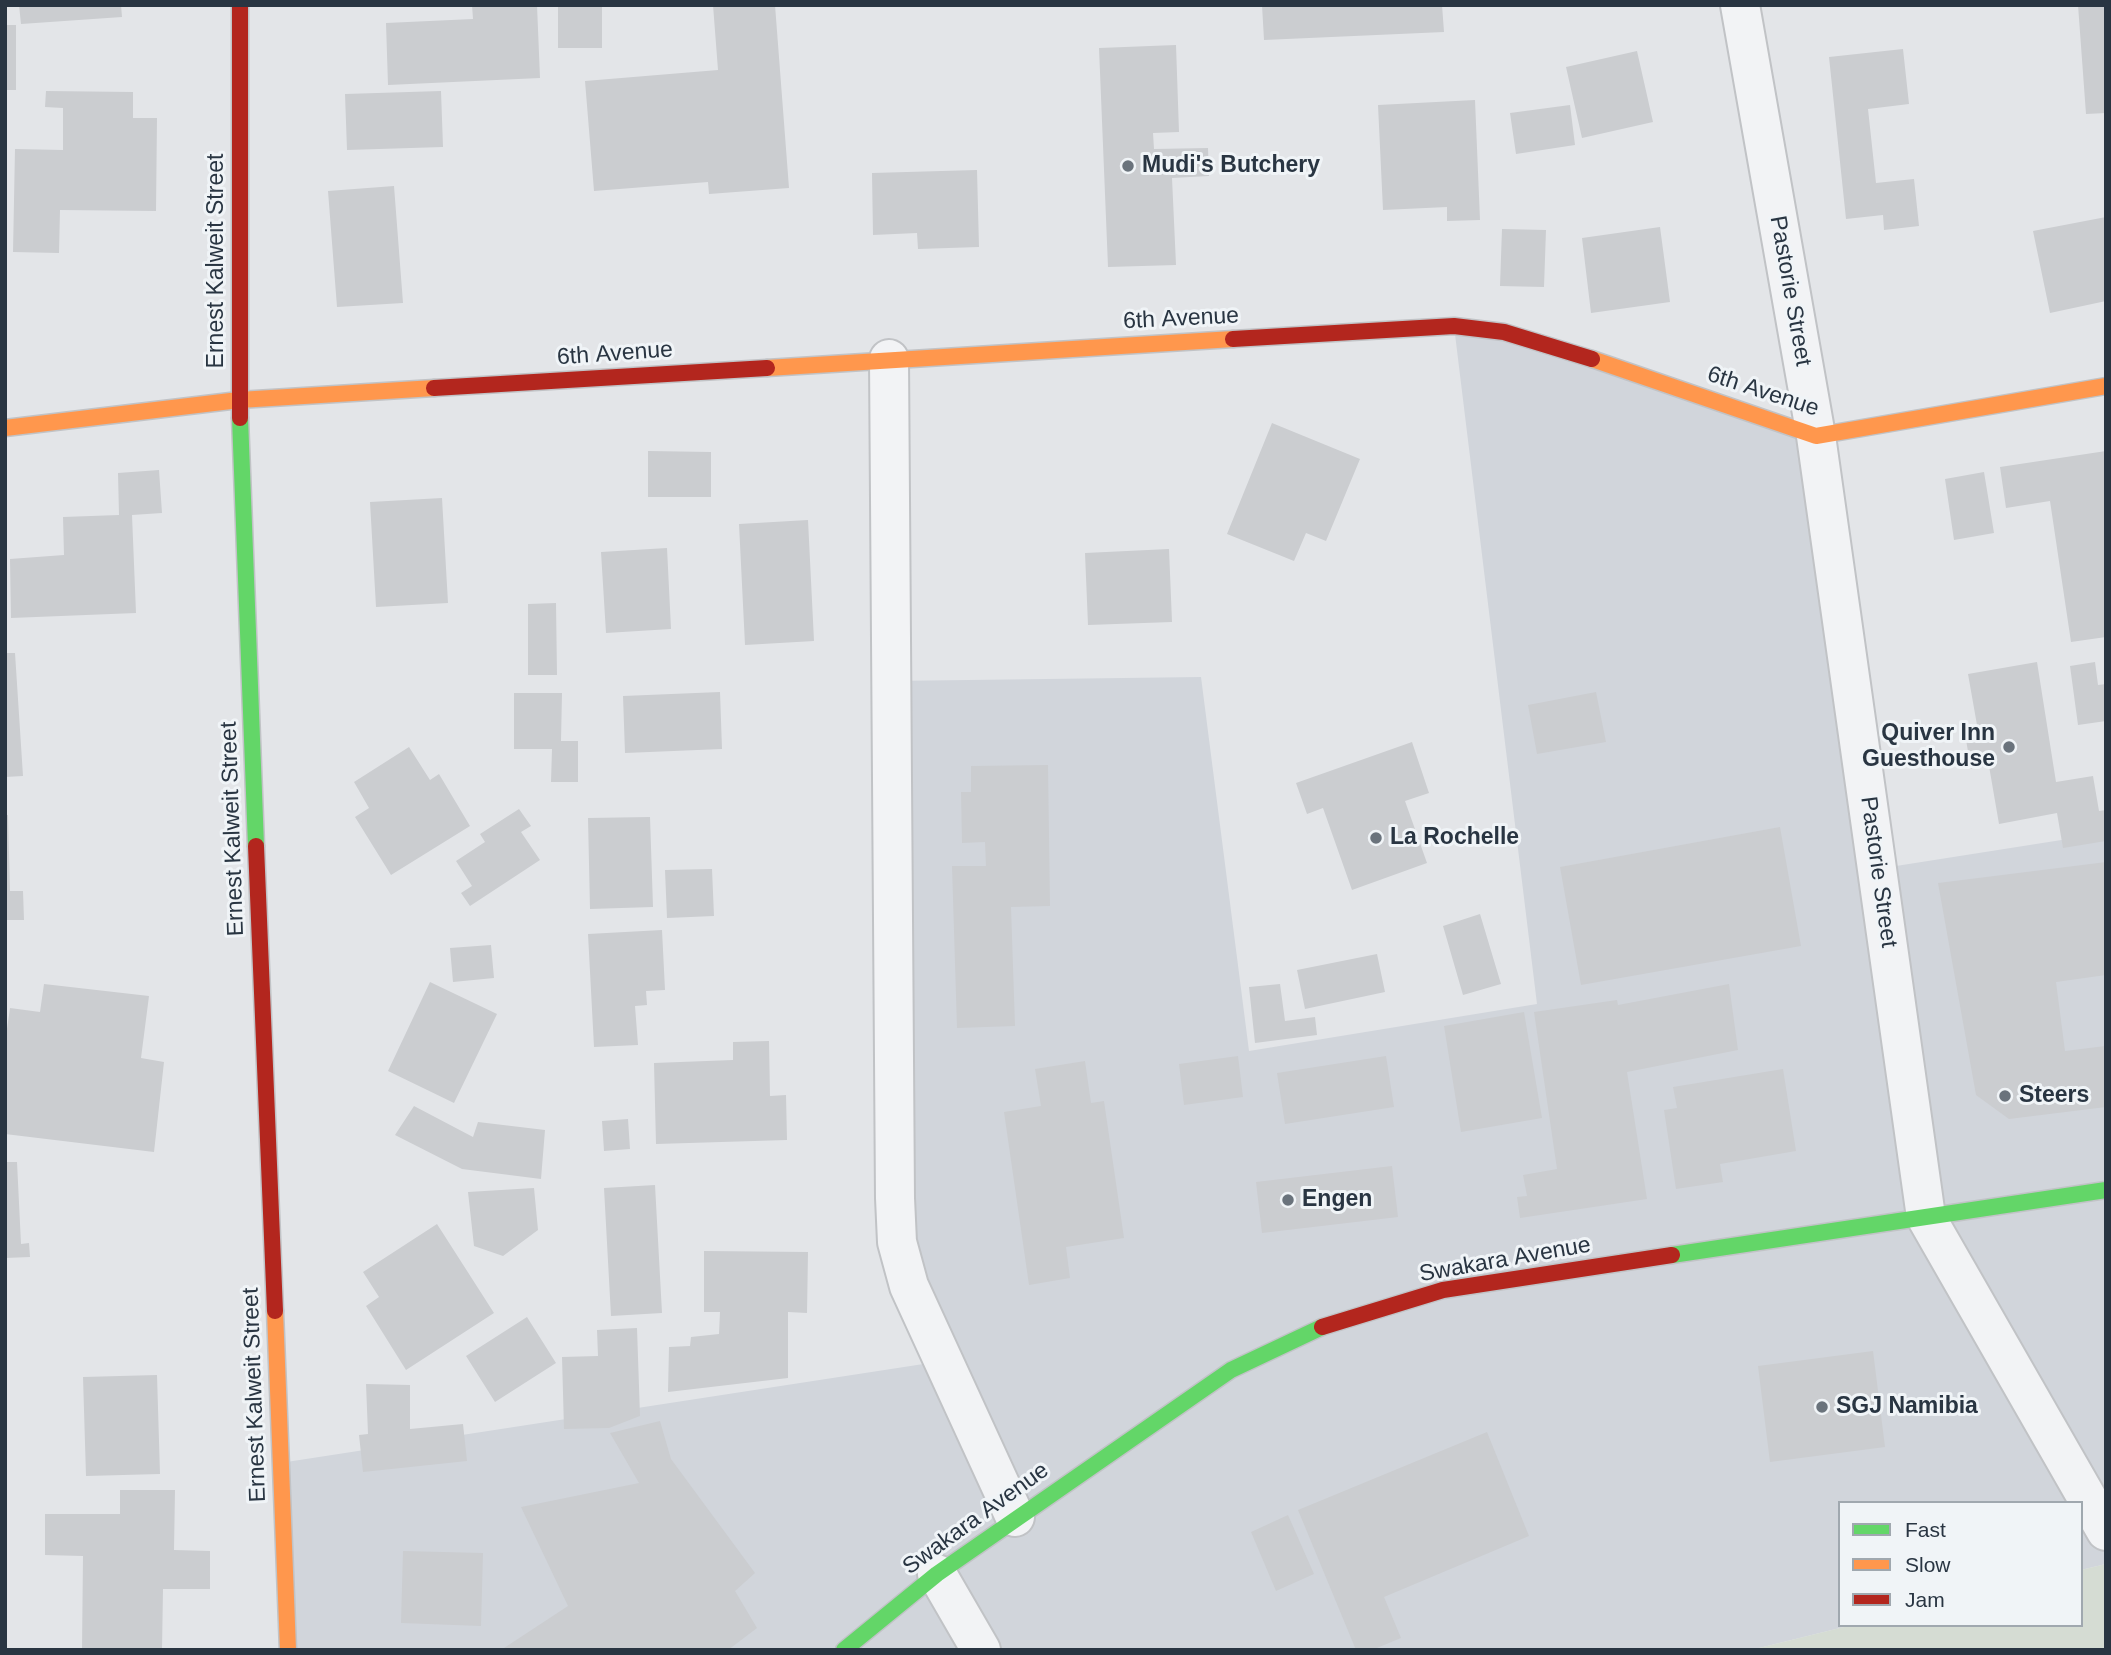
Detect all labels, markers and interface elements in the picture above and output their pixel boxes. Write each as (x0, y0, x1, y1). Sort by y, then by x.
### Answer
place label: Mudi's Butchery (1142, 152, 1320, 180)
street label: Ernest Kalweit Street (203, 154, 231, 368)
marker: Mudi's Butchery (1120, 158, 1136, 174)
street label: Pastorie Street (1763, 214, 1817, 368)
street label: 6th Avenue (1122, 302, 1240, 336)
street label: 6th Avenue (556, 336, 674, 372)
street label: 6th Avenue (1704, 361, 1822, 423)
place label: Quiver Inn Guesthouse (1862, 720, 1995, 774)
street label: Ernest Kalweit Street (215, 721, 251, 937)
marker: Quiver Inn Guesthouse (2001, 739, 2017, 755)
street label: Pastorie Street (1854, 795, 1902, 949)
place label: La Rochelle (1390, 824, 1519, 852)
marker: La Rochelle (1368, 830, 1384, 846)
place label: Steers (2019, 1082, 2089, 1110)
marker: Steers (1997, 1088, 2013, 1104)
place label: Engen (1302, 1186, 1372, 1214)
marker: Engen (1280, 1192, 1296, 1208)
street label: Swakara Avenue (1417, 1231, 1593, 1289)
street label: Ernest Kalweit Street (237, 1287, 273, 1503)
place label: SGJ Namibia (1836, 1393, 1978, 1421)
marker: SGJ Namibia (1814, 1399, 1830, 1415)
street label: Swakara Avenue (898, 1457, 1054, 1581)
legend (1838, 1501, 2083, 1627)
text: Fast (1905, 1518, 1946, 1541)
text: Slow (1905, 1553, 1951, 1576)
text: Jam (1905, 1588, 1945, 1611)

